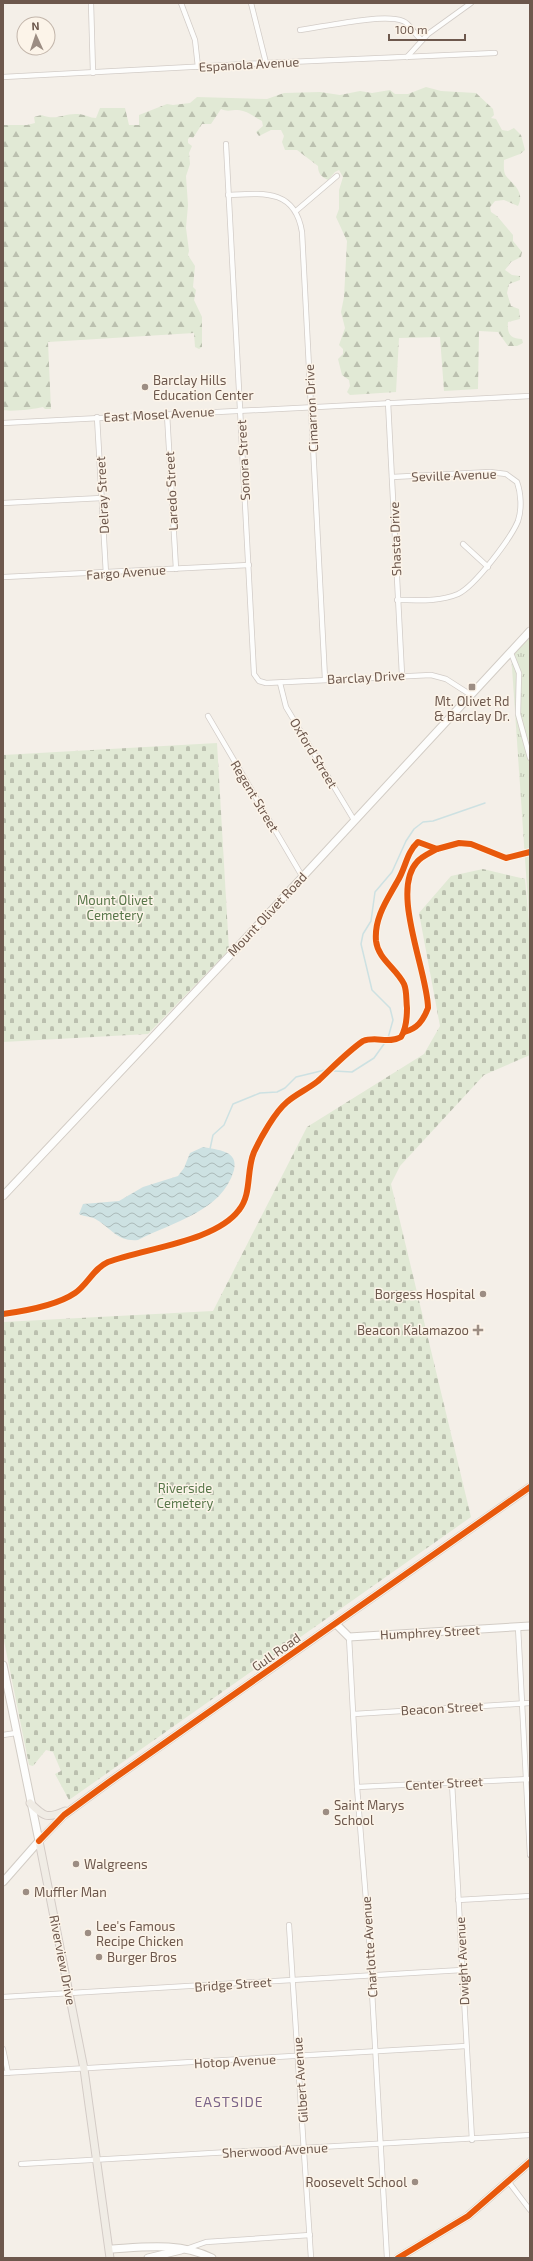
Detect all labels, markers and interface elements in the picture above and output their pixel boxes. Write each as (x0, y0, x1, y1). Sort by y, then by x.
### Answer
north arrow (16, 16, 56, 56)
scale bar (389, 16, 465, 42)
text: N (31, 19, 40, 32)
text: 100 m (395, 22, 427, 36)
street label: Espanola Avenue (198, 53, 300, 75)
street label: Cimarron Drive (301, 364, 321, 452)
place label: Barclay Hills Education Center (153, 372, 254, 403)
marker: Barclay Hills Education Center (140, 382, 150, 392)
street label: East Mosel Avenue (103, 403, 215, 425)
street label: Sonora Street (233, 419, 253, 501)
street label: Laredo Street (161, 451, 181, 531)
street label: Delray Street (92, 456, 112, 534)
street label: Seville Avenue (411, 466, 497, 484)
street label: Shasta Drive (386, 502, 404, 576)
street label: Fargo Avenue (86, 561, 166, 583)
street label: Barclay Drive (327, 667, 405, 687)
marker: Mt. Olivet Rd & Barclay Dr. (467, 682, 477, 692)
place label: Mt. Olivet Rd & Barclay Dr. (434, 693, 510, 724)
street label: Oxford Street (287, 715, 341, 791)
street label: Regent Street (227, 757, 283, 835)
street label: Mount Olivet Road (224, 869, 310, 959)
park label: Mount Olivet Cemetery (77, 892, 153, 923)
place label: Borgess Hospital (375, 1286, 475, 1302)
marker: Borgess Hospital (478, 1289, 488, 1299)
place label: Beacon Kalamazoo (357, 1322, 469, 1338)
marker: Beacon Kalamazoo (472, 1324, 484, 1336)
park label: Riverside Cemetery (157, 1480, 214, 1511)
street label: Humphrey Street (380, 1621, 480, 1643)
street label: Gull Road (249, 1629, 303, 1675)
street label: Beacon Street (400, 1698, 484, 1718)
street label: Center Street (405, 1773, 483, 1793)
place label: Saint Marys School (334, 1797, 404, 1828)
marker: Saint Marys School (321, 1807, 331, 1817)
place label: Walgreens (84, 1856, 148, 1872)
marker: Walgreens (71, 1859, 81, 1869)
place label: Muffler Man (34, 1884, 107, 1900)
marker: Muffler Man (21, 1887, 31, 1897)
street label: Charlotte Avenue (357, 1896, 381, 1998)
street label: Riverview Drive (46, 1914, 80, 2006)
street label: Dwight Avenue (452, 1916, 472, 2006)
place label: Lee's Famous Recipe Chicken (96, 1918, 183, 1949)
marker: Lee's Famous Recipe Chicken (83, 1928, 93, 1938)
place label: Burger Bros (107, 1949, 177, 1965)
marker: Burger Bros (94, 1952, 104, 1962)
street label: Bridge Street (194, 1973, 272, 1995)
street label: Gilbert Avenue (289, 2037, 311, 2123)
street label: Hotop Avenue (194, 2051, 276, 2071)
district label: EASTSIDE (194, 2093, 264, 2110)
street label: Sherwood Avenue (222, 2139, 328, 2161)
place label: Roosevelt School (305, 2174, 407, 2190)
marker: Roosevelt School (410, 2177, 420, 2187)

